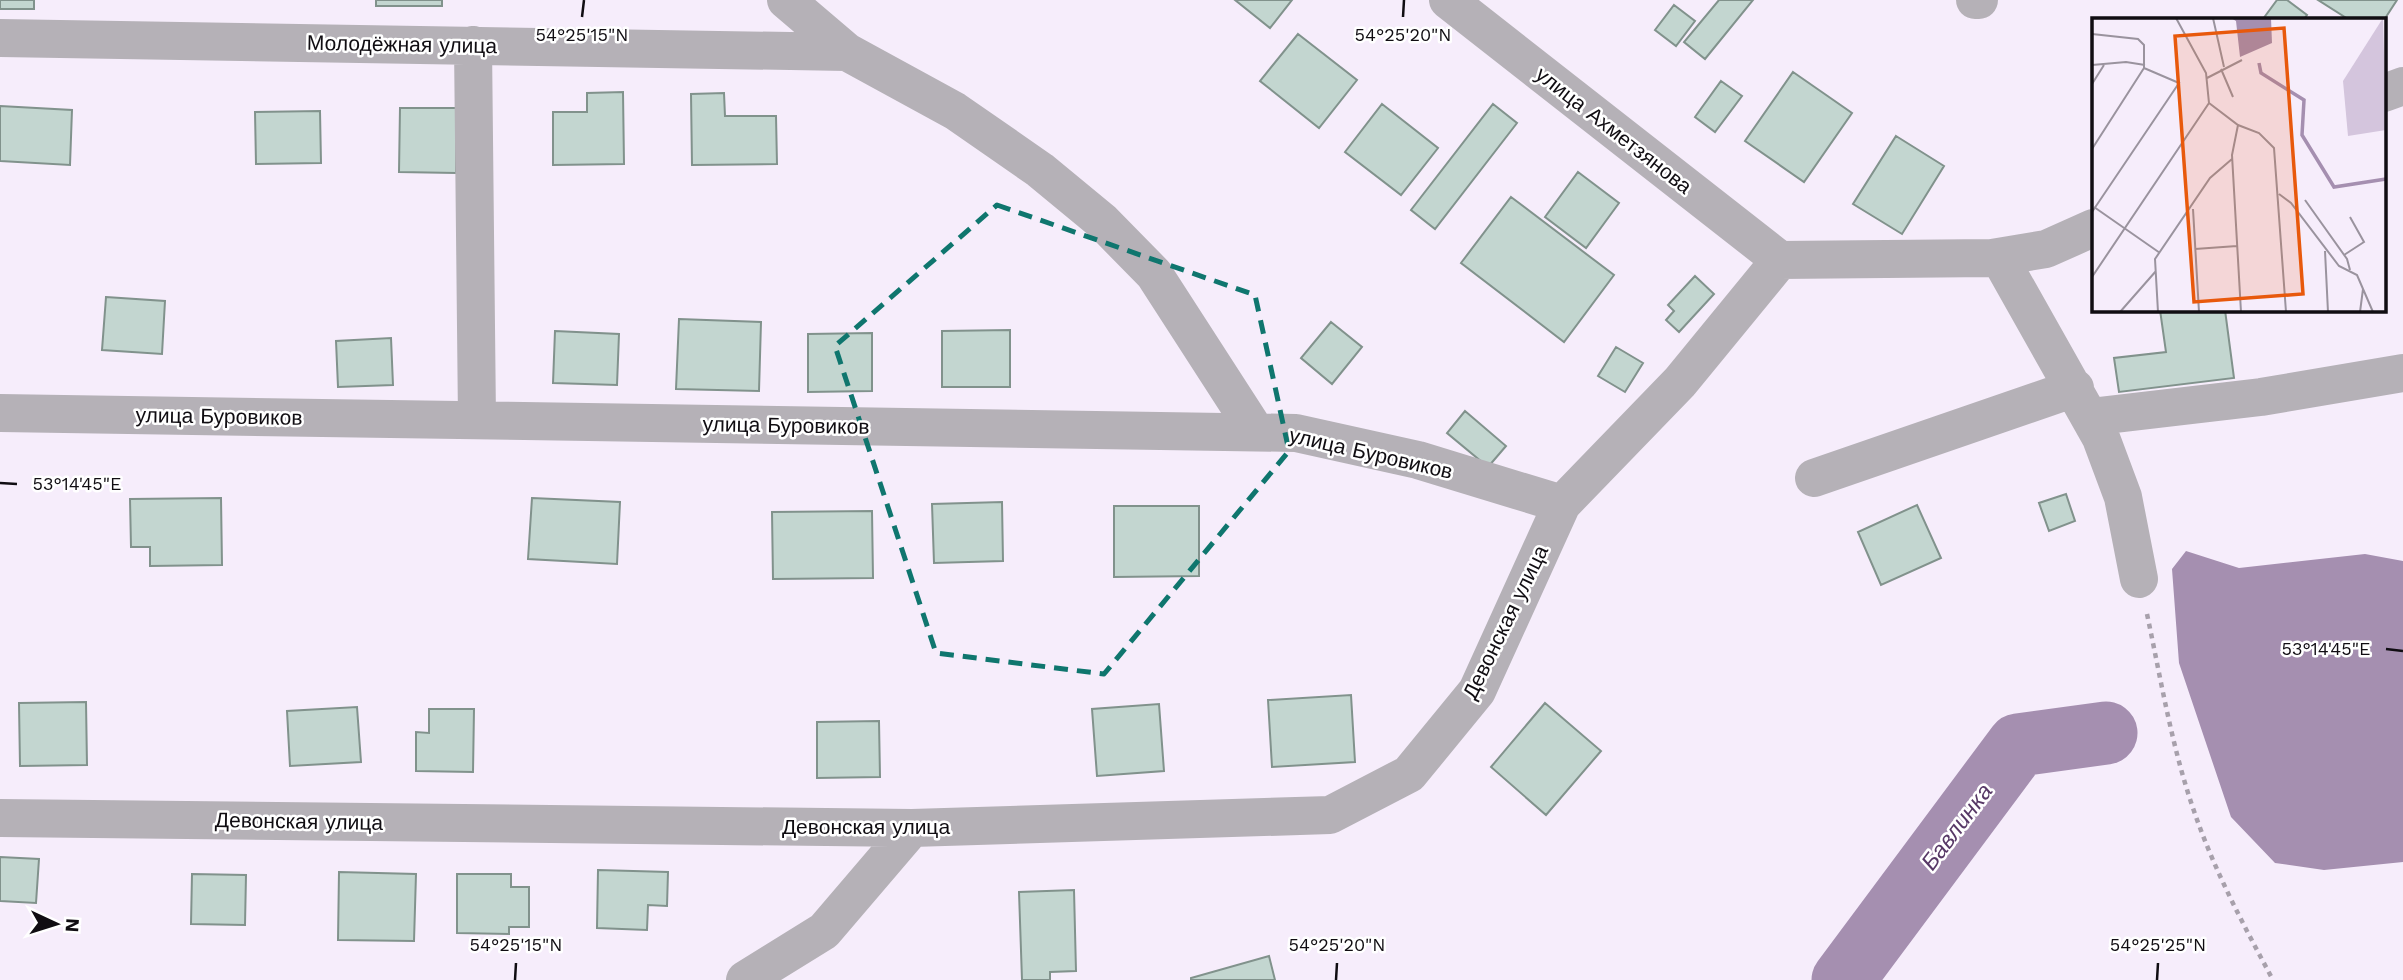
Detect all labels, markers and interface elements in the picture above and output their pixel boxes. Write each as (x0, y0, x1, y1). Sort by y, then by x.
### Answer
inset map (2092, 18, 2386, 312)
text: 54°25'15"N (536, 24, 628, 45)
text: 54°25'20"N (1354, 24, 1452, 45)
street label: Молодёжная улица (307, 30, 498, 58)
street label: улица Ахметзянова (1531, 61, 1697, 199)
street label: улица Буровиков (135, 402, 303, 430)
street label: улица Буровиков (702, 411, 870, 439)
street label: улица Буровиков (1287, 422, 1455, 484)
text: 53°14'45"E (32, 473, 122, 494)
street label: Девонская улица (1457, 541, 1553, 703)
text: 53°14'45"E (2281, 638, 2371, 659)
water label: Бавлинка (1916, 779, 1998, 875)
street label: Девонская улица (215, 807, 384, 835)
street label: Девонская улица (782, 814, 950, 839)
north arrow (21, 889, 91, 959)
text: N (60, 917, 84, 933)
text: 54°25'15"N (470, 934, 562, 955)
text: 54°25'20"N (1288, 934, 1386, 955)
text: 54°25'25"N (2110, 934, 2206, 955)

